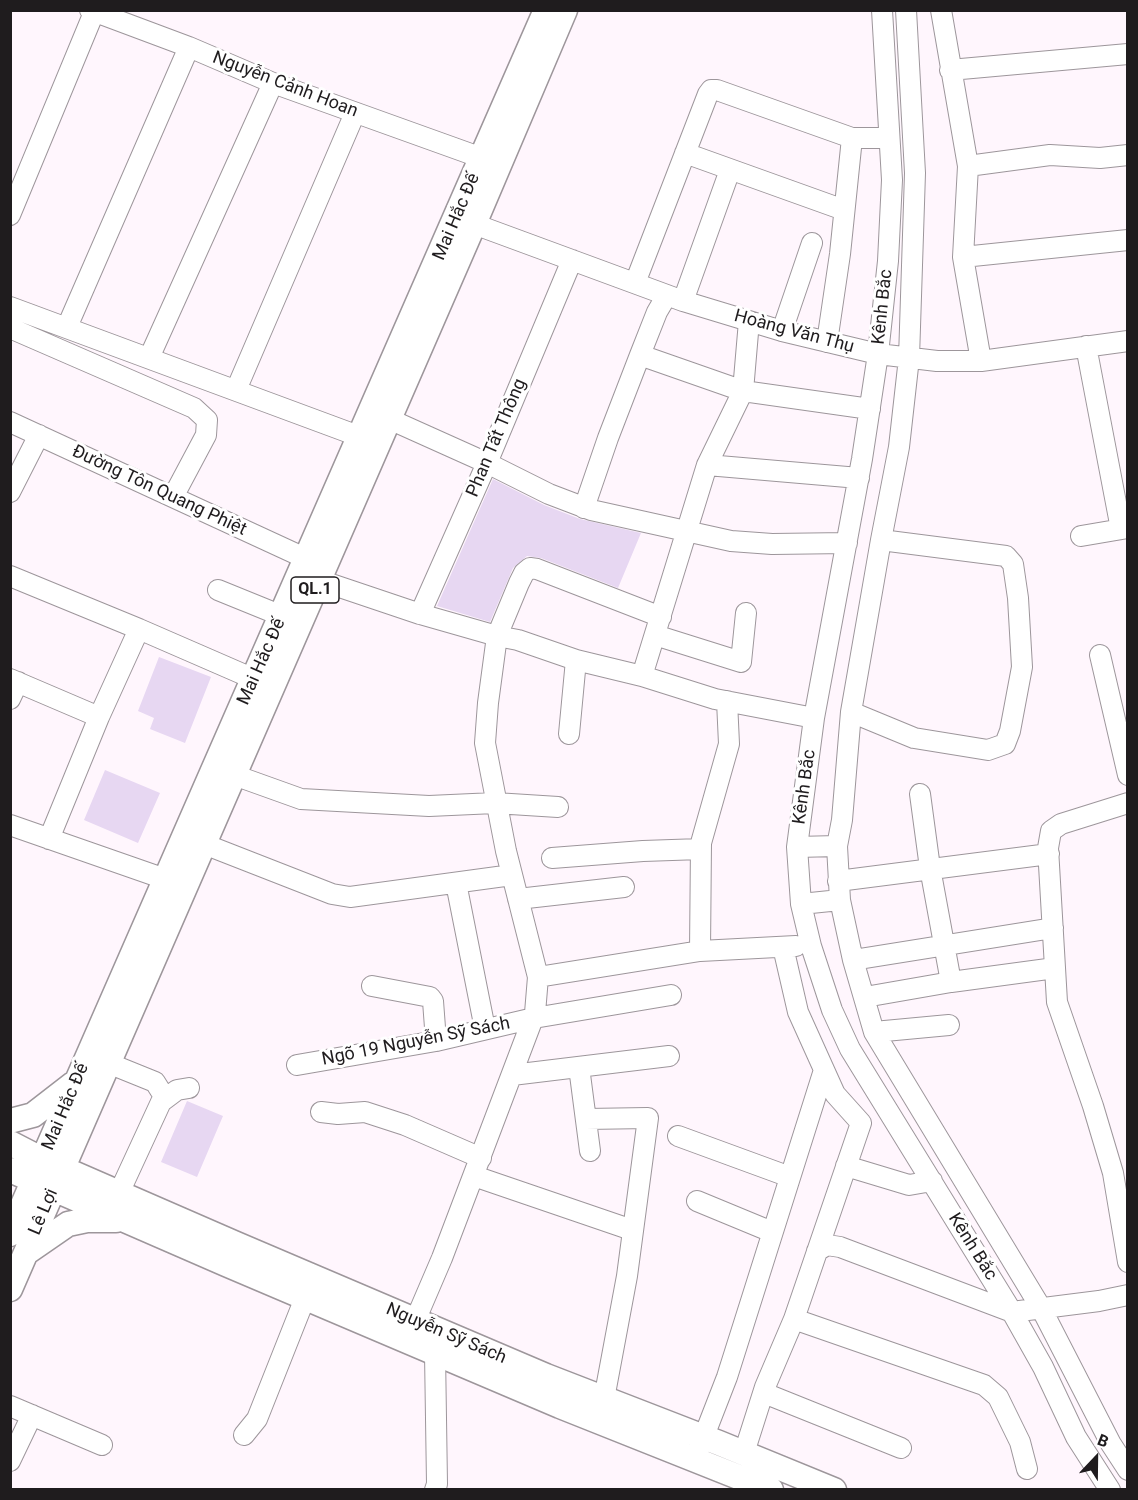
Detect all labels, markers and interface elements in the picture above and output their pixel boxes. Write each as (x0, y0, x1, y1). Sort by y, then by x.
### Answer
street label: Nguyễn Cảnh Hoan (209, 47, 361, 123)
street label: Mai Hắc Đế (429, 170, 485, 264)
street label: Kênh Bắc (868, 268, 898, 346)
street label: Hoàng Văn Thụ (732, 306, 856, 358)
street label: Phan Tất Thông (462, 376, 532, 500)
street label: Đường Tôn Quang Phiệt (68, 441, 250, 541)
road number: QL.1 (291, 577, 339, 603)
street label: Mai Hắc Đế (233, 615, 291, 709)
street label: Kênh Bắc (789, 748, 821, 826)
street label: Ngõ 19 Nguyễn Sỹ Sách (320, 1013, 512, 1071)
street label: Mai Hắc Đế (38, 1060, 94, 1154)
street label: Lê Lợi (25, 1186, 63, 1238)
street label: Kênh Bắc (943, 1209, 1001, 1285)
street label: Nguyễn Sỹ Sách (383, 1299, 509, 1369)
north arrow (1066, 1428, 1126, 1488)
text: B (1095, 1430, 1111, 1452)

